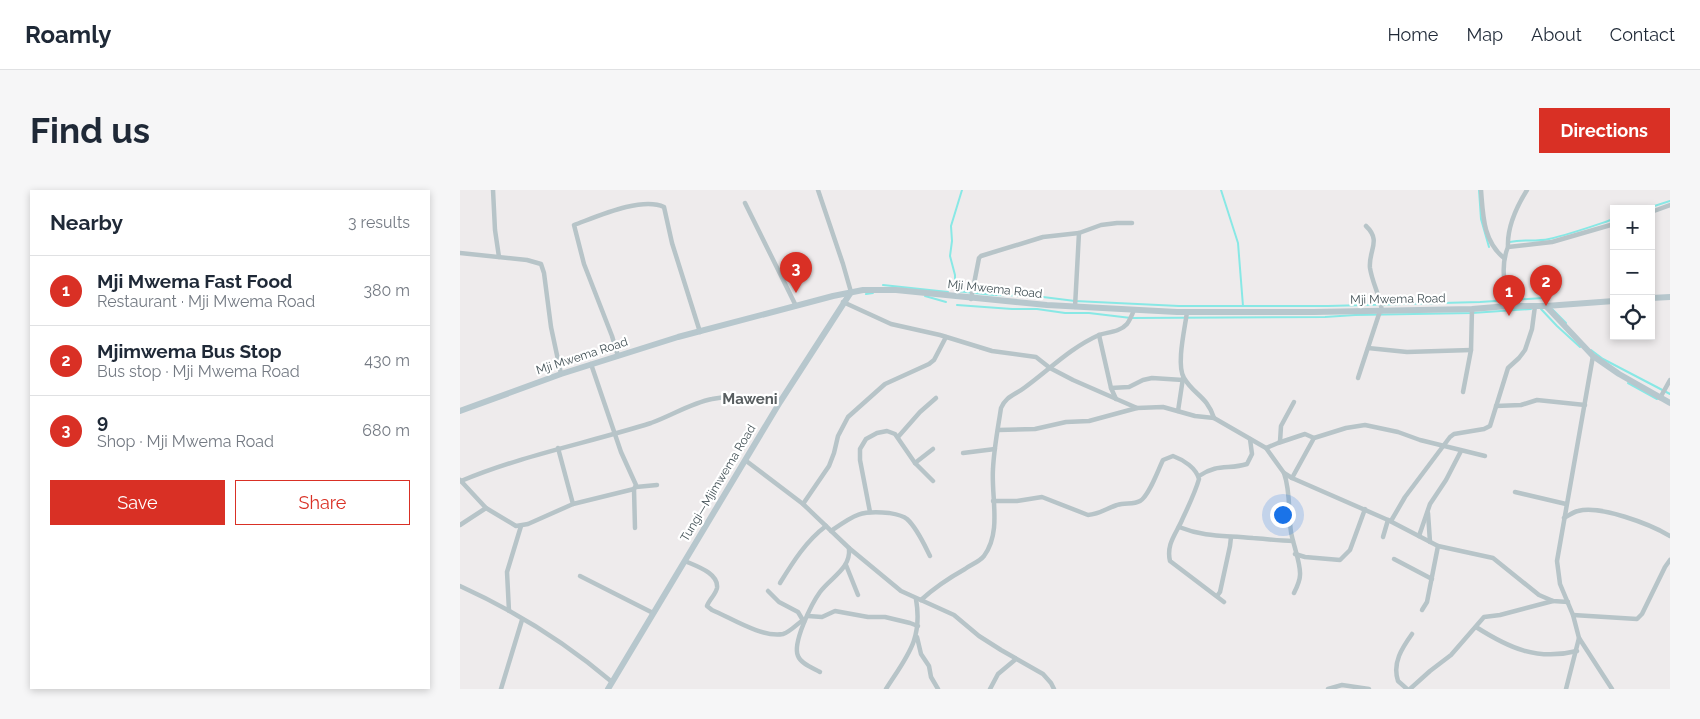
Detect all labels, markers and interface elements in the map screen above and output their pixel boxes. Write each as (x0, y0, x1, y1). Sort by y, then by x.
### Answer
text: Roamly (25, 20, 111, 49)
text: Home (1387, 24, 1438, 45)
text: Map (1466, 24, 1503, 45)
text: About (1531, 24, 1582, 45)
text: Contact (1610, 24, 1675, 45)
button: Directions (1539, 108, 1670, 153)
text: Find us (30, 110, 150, 151)
map controls (1610, 205, 1655, 340)
button: + (1610, 205, 1655, 250)
text: Nearby (50, 210, 123, 235)
text: 3 results (348, 213, 410, 232)
button: − (1610, 250, 1655, 295)
pin: 3 (780, 252, 812, 293)
pin: 2 (1530, 265, 1562, 306)
text: Mji Mwema Fast Food (97, 270, 292, 292)
pin: 1 (1493, 275, 1525, 316)
street label: Mji Mwema Road (947, 277, 1043, 301)
text: 1 (62, 281, 70, 300)
text: 380 m (363, 281, 410, 300)
street label: Mji Mwema Road (1350, 291, 1446, 307)
text: Restaurant · Mji Mwema Road (97, 292, 315, 311)
button: locate (1610, 295, 1655, 340)
street label: Mji Mwema Road (534, 335, 630, 377)
text: Mjimwema Bus Stop (97, 340, 282, 362)
text: 2 (61, 351, 71, 370)
text: 430 m (364, 351, 410, 370)
text: Bus stop · Mji Mwema Road (97, 362, 300, 381)
district label: Maweni (722, 390, 778, 408)
text: 9 (97, 410, 108, 432)
text: 3 (62, 421, 70, 440)
text: 680 m (362, 421, 410, 440)
street label: Tungi—Mjimwema Road (677, 422, 759, 544)
text: Shop · Mji Mwema Road (97, 432, 274, 451)
button: Save (50, 480, 225, 525)
button: Share (235, 480, 410, 525)
your location (1270, 502, 1296, 528)

